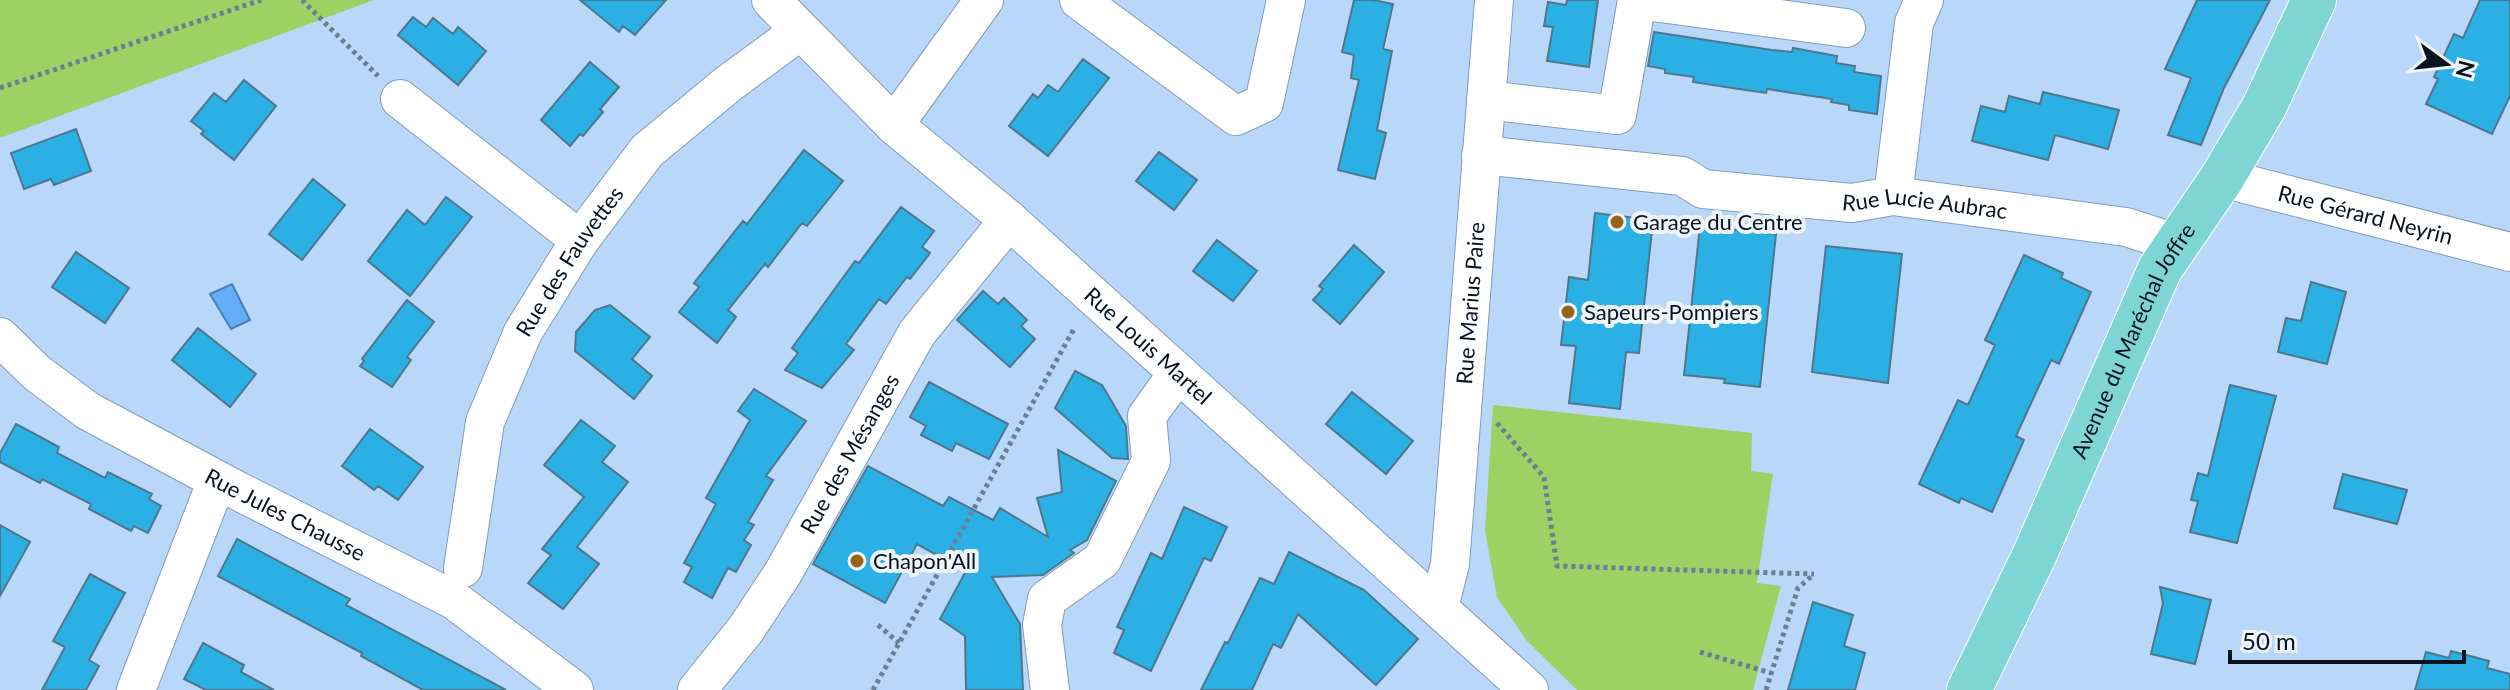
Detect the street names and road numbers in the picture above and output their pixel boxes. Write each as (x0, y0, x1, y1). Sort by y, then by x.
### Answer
street label: Rue Gérard Neyrin (2275, 179, 2456, 250)
street label: Rue des Fauvettes (510, 181, 629, 341)
street label: Rue Lucie Aubrac (1841, 182, 2009, 224)
street label: Avenue du Maréchal Joffre (2065, 218, 2200, 462)
street label: Rue Marius Paire (1450, 221, 1490, 385)
street label: Rue Louis Martel (1079, 281, 1218, 410)
street label: Rue des Mésanges (794, 369, 905, 538)
street label: Rue Jules Chausse (201, 462, 370, 566)

